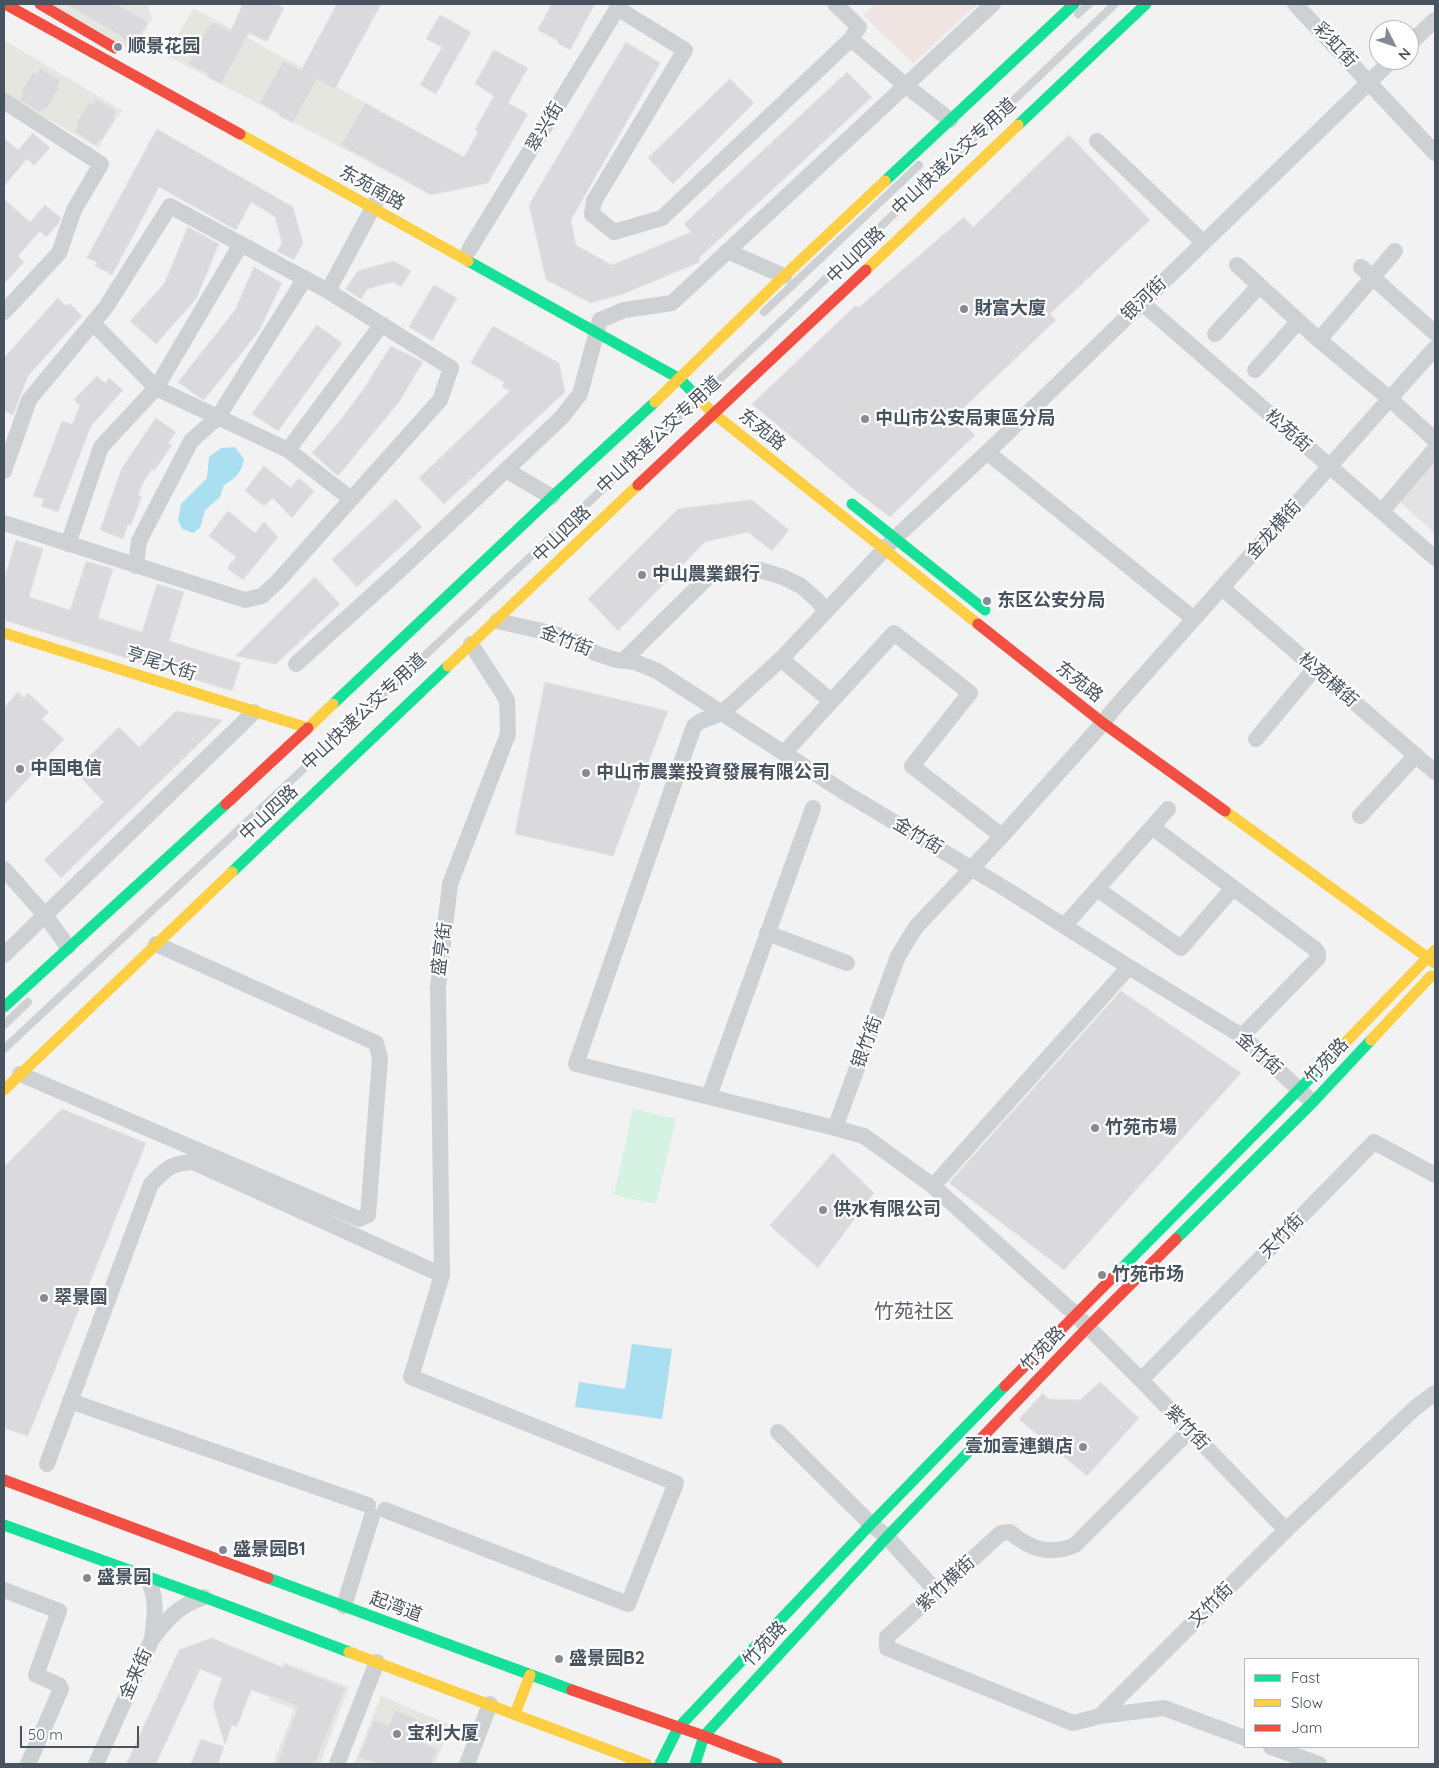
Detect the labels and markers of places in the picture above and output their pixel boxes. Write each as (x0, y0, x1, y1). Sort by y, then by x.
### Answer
place label: 顺景花园 (128, 36, 200, 58)
marker: 顺景花园 (112, 41, 124, 53)
place label: 財富大廈 (974, 298, 1046, 320)
marker: 財富大廈 (958, 303, 970, 315)
place label: 中山市公安局東區分局 (875, 408, 1055, 430)
marker: 中山市公安局東區分局 (859, 413, 871, 425)
place label: 中山農業銀行 (652, 564, 760, 586)
marker: 中山農業銀行 (636, 569, 648, 581)
place label: 东区公安分局 (997, 590, 1105, 612)
marker: 东区公安分局 (981, 595, 993, 607)
place label: 中国电信 (30, 758, 102, 780)
place label: 中山市農業投資發展有限公司 (596, 762, 830, 784)
marker: 中国电信 (14, 763, 26, 775)
marker: 中山市農業投資發展有限公司 (580, 767, 592, 779)
place label: 竹苑市場 (1105, 1117, 1177, 1139)
marker: 竹苑市場 (1089, 1122, 1101, 1134)
place label: 供水有限公司 (833, 1199, 941, 1221)
marker: 供水有限公司 (817, 1204, 829, 1216)
place label: 竹苑市场 (1112, 1264, 1184, 1286)
marker: 竹苑市场 (1096, 1269, 1108, 1281)
place label: 翠景園 (54, 1287, 108, 1309)
marker: 翠景園 (38, 1292, 50, 1304)
place label: 壹加壹連鎖店 (965, 1436, 1073, 1458)
marker: 壹加壹連鎖店 (1077, 1441, 1089, 1453)
place label: 盛景园B1 (233, 1539, 306, 1561)
marker: 盛景园B1 (217, 1544, 229, 1556)
place label: 盛景园 (97, 1567, 151, 1589)
marker: 盛景园 (81, 1572, 93, 1584)
place label: 盛景园B2 (569, 1648, 645, 1670)
marker: 盛景园B2 (553, 1653, 565, 1665)
place label: 宝利大厦 (407, 1723, 479, 1745)
marker: 宝利大厦 (391, 1728, 403, 1740)

